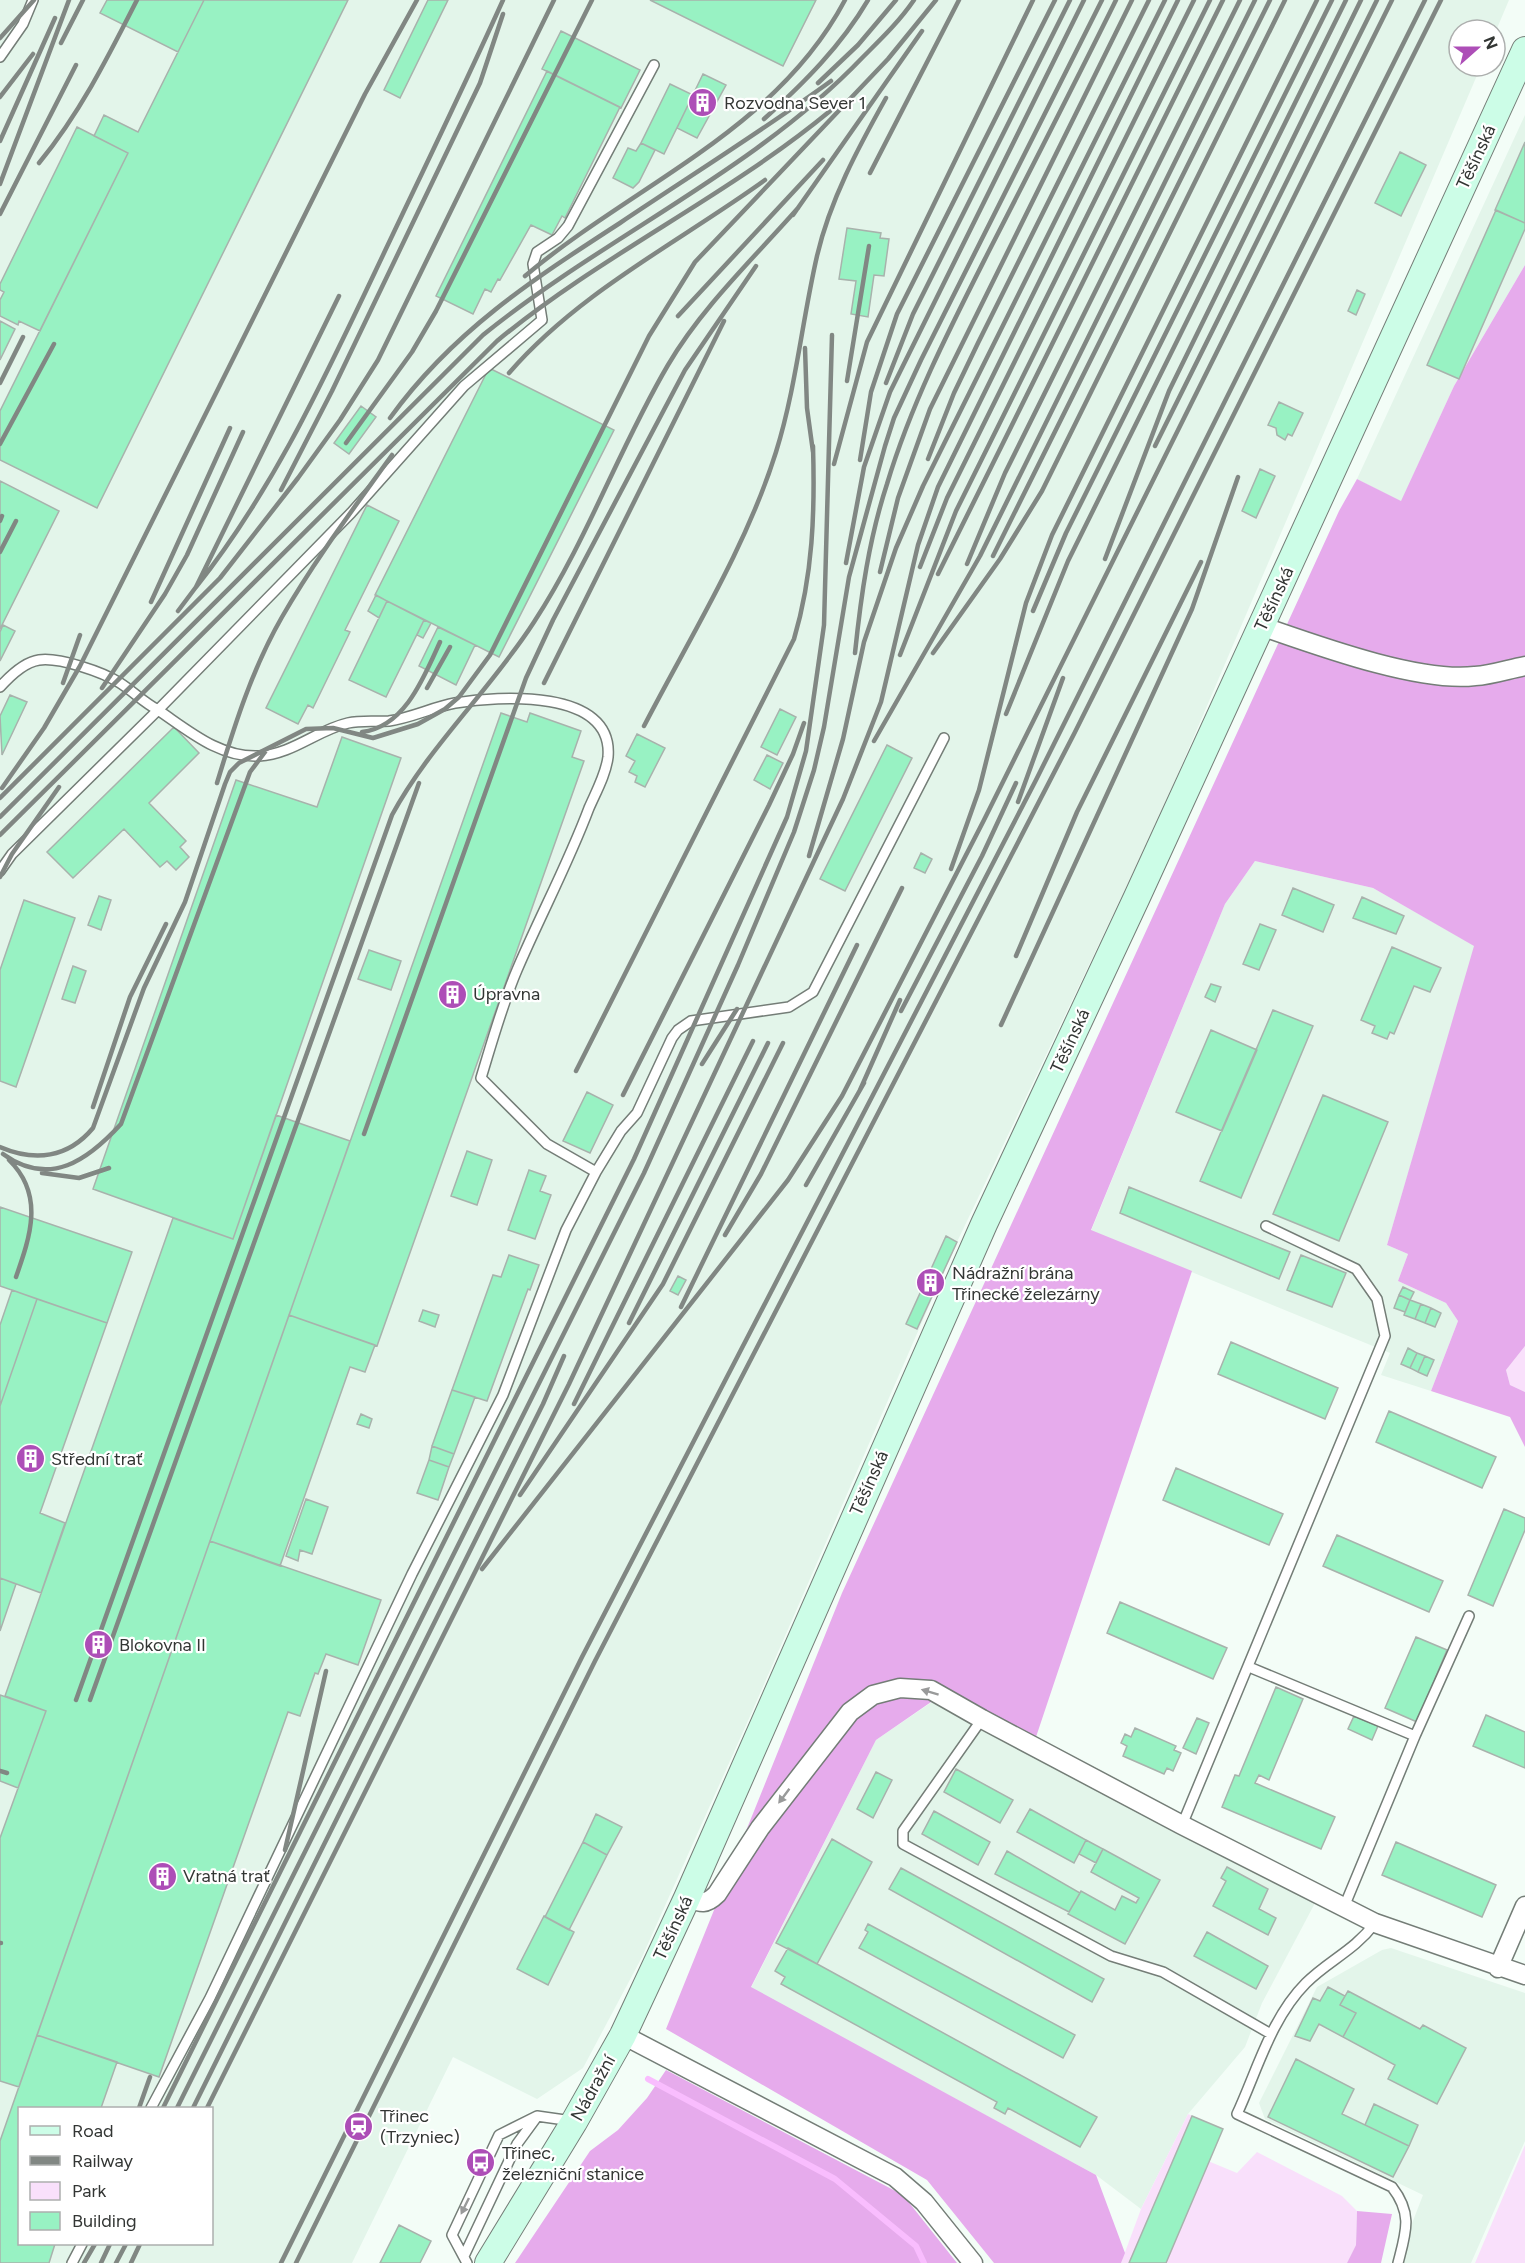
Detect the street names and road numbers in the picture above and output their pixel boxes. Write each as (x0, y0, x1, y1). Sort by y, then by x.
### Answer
street label: Těšínská (1452, 121, 1500, 193)
street label: Těšínská (1250, 563, 1298, 635)
street label: Těšínská (1046, 1005, 1094, 1077)
street label: Těšínská (845, 1447, 893, 1519)
street label: Těšínská (649, 1892, 697, 1964)
street label: Nádražní (566, 2050, 620, 2125)

